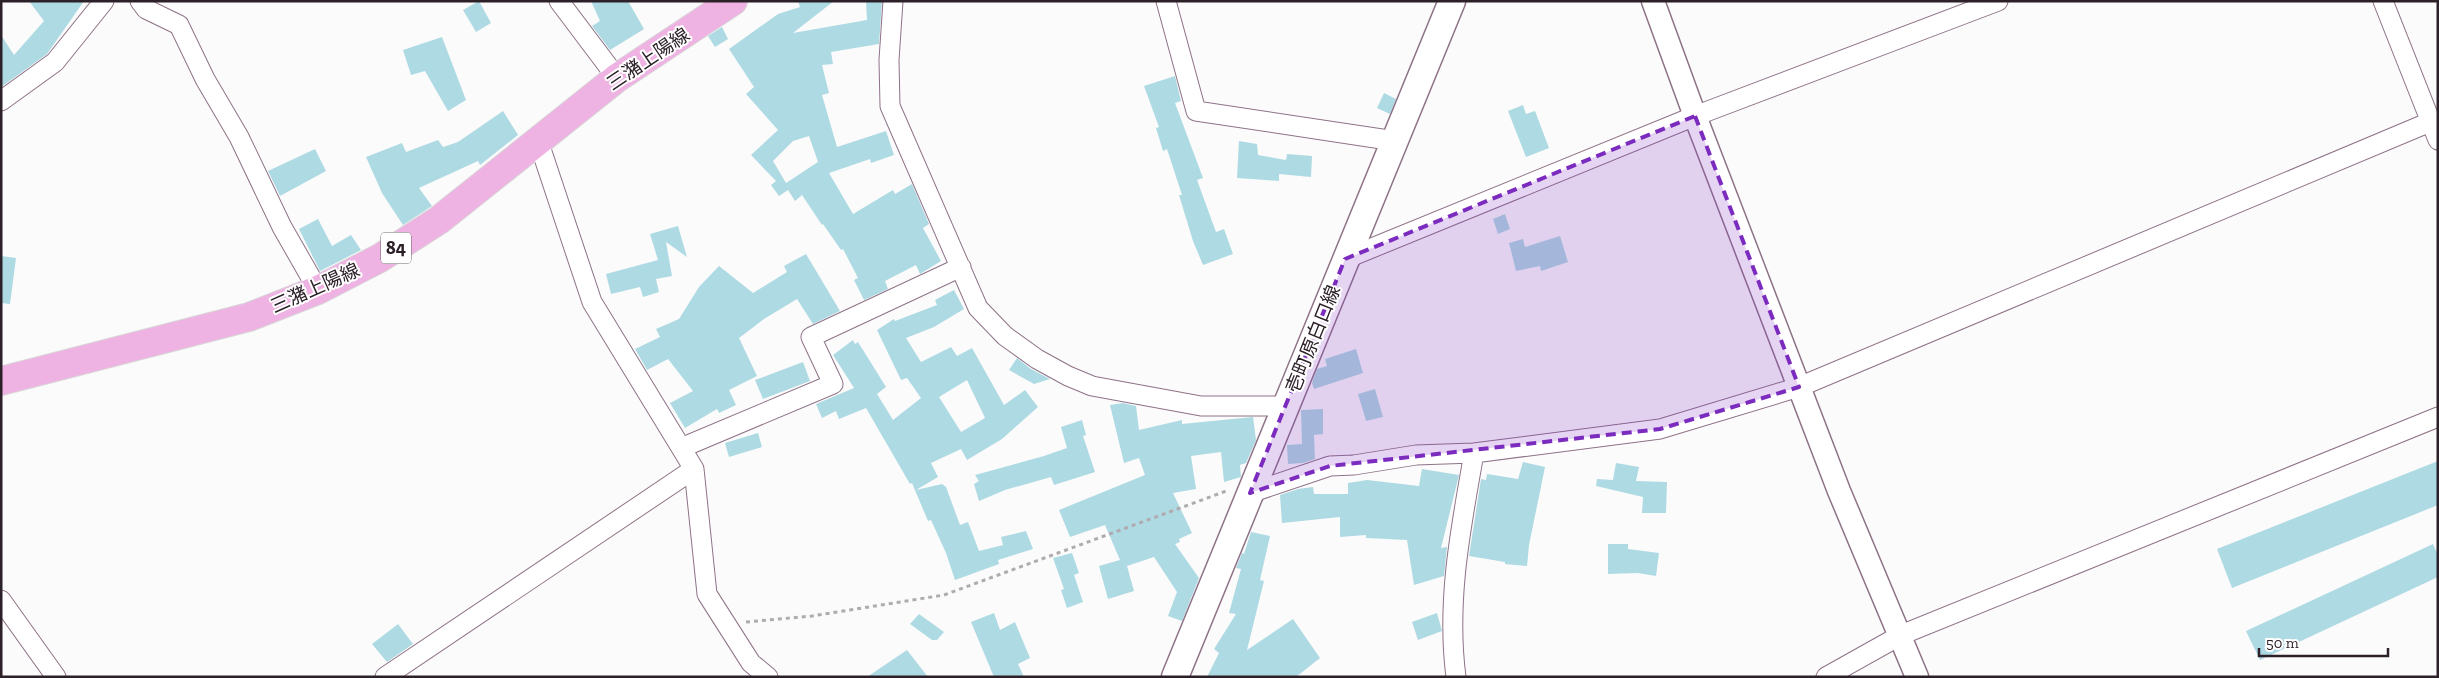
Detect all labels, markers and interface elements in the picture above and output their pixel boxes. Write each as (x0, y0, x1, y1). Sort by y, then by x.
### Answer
street label: 三潴上陽線 (602, 23, 694, 95)
road number: 84 (381, 232, 411, 264)
street label: 三潴上陽線 (267, 258, 363, 318)
street label: 壱町原白口線 (1281, 282, 1345, 396)
scale bar (2259, 626, 2388, 658)
text: 50 m (2266, 634, 2299, 652)

